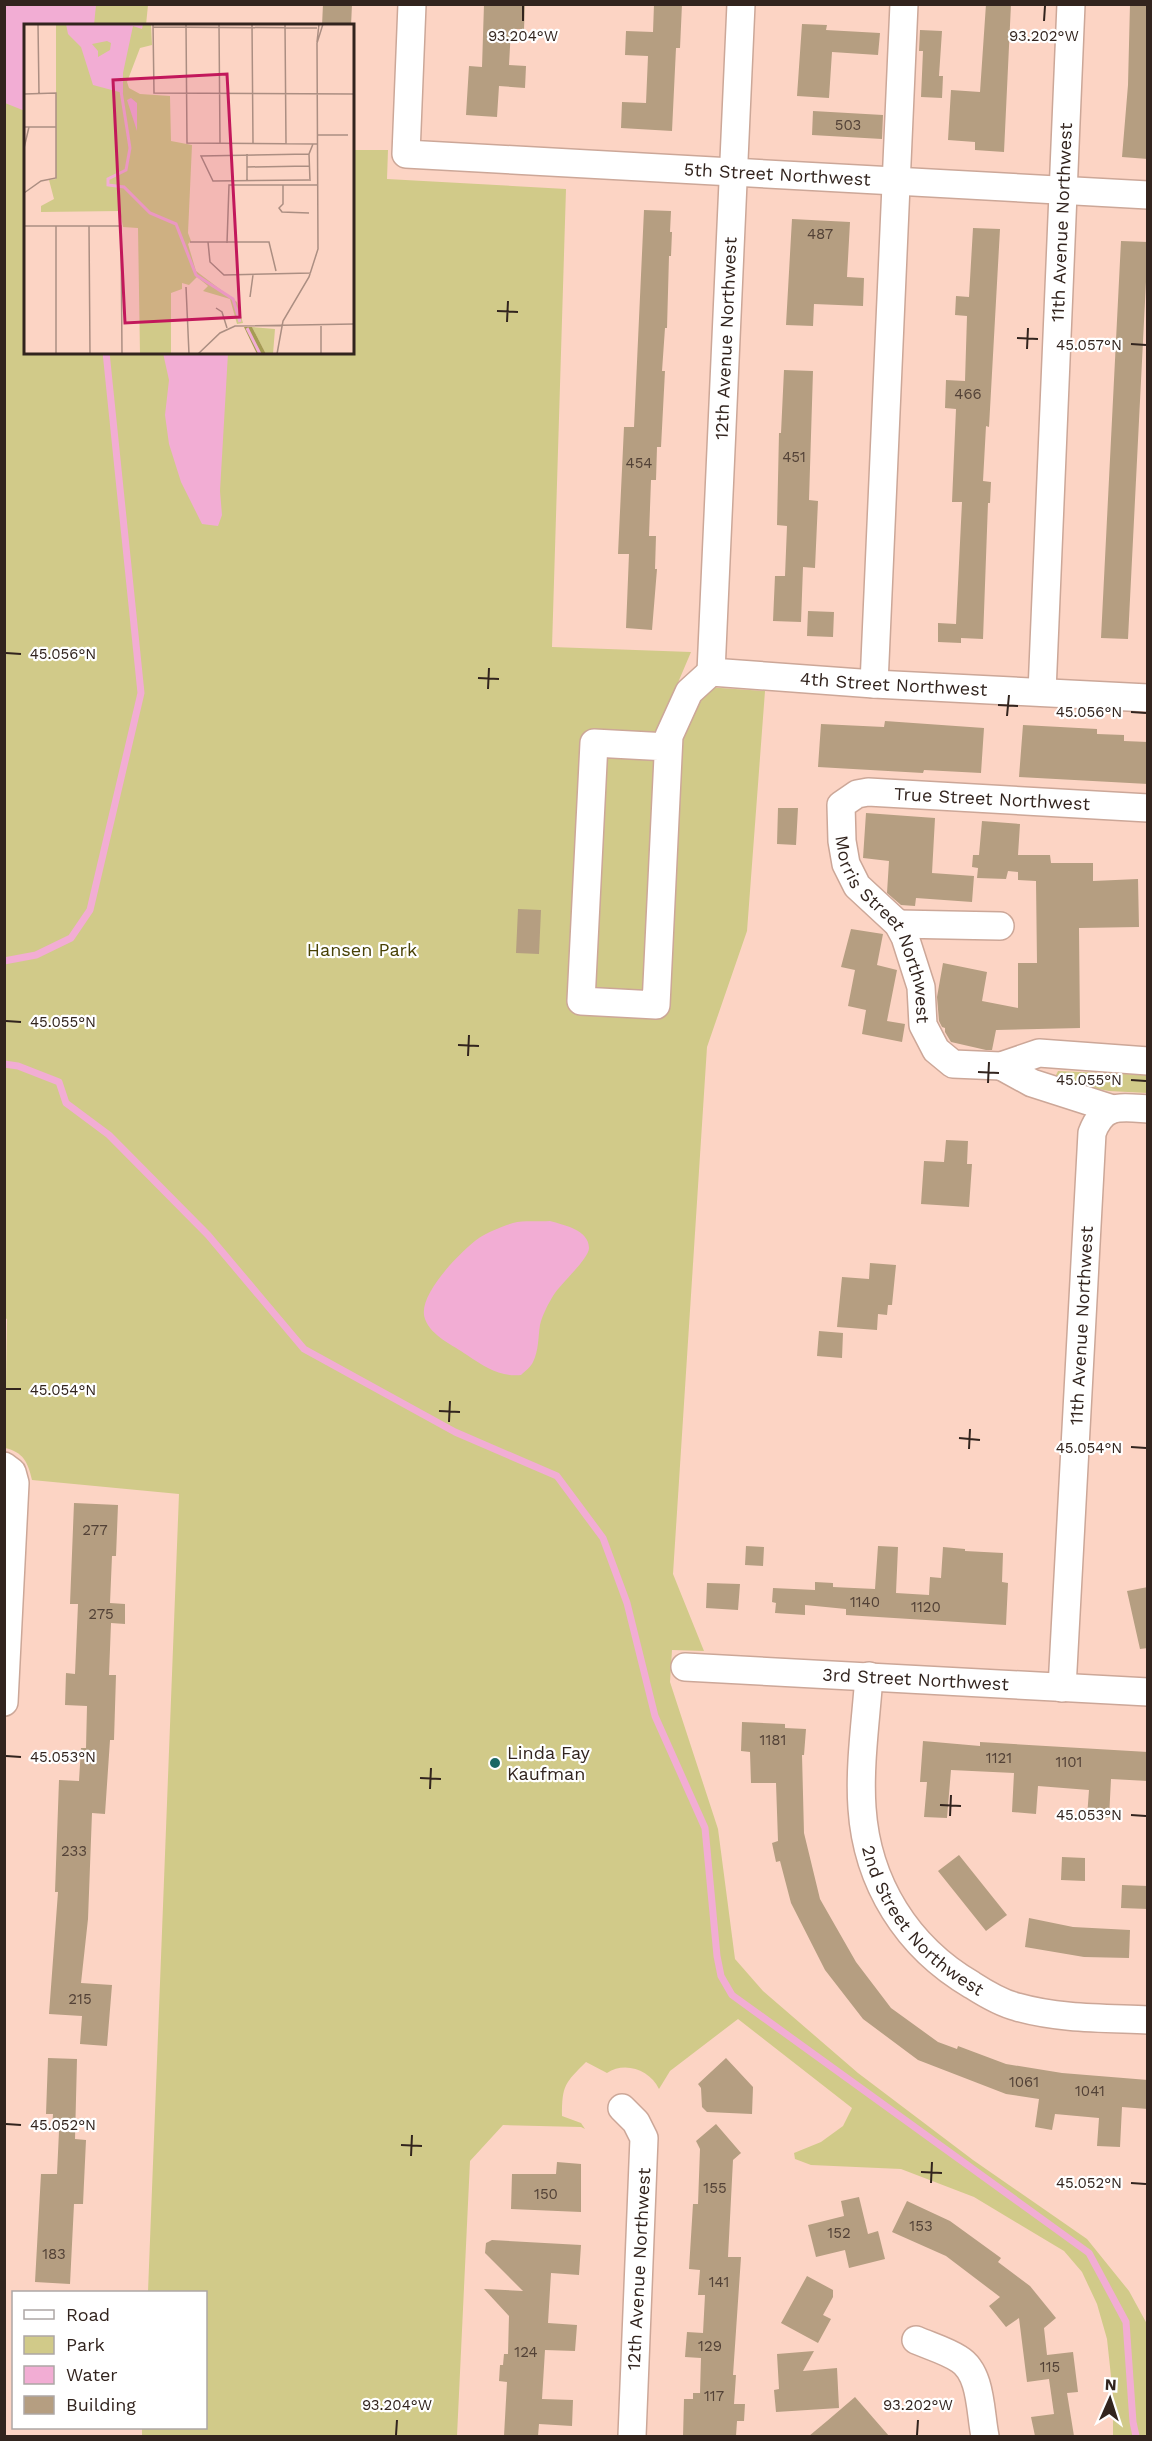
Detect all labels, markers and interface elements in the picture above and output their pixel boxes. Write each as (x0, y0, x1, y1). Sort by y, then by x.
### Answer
inset map (24, 24, 354, 354)
text: 93.204°W (488, 27, 558, 45)
text: 93.202°W (1009, 27, 1079, 45)
house number: 503 (835, 116, 861, 134)
street label: 11th Avenue Northwest (1047, 122, 1076, 322)
street label: 5th Street Northwest (683, 158, 872, 190)
house number: 487 (807, 225, 833, 243)
street label: 12th Avenue Northwest (710, 236, 741, 440)
text: 45.057°N (1056, 336, 1122, 354)
house number: 466 (954, 385, 982, 403)
house number: 451 (782, 448, 806, 466)
house number: 454 (625, 454, 653, 472)
text: 45.056°N (30, 645, 96, 663)
street label: 4th Street Northwest (799, 668, 988, 700)
text: 45.056°N (1056, 703, 1122, 721)
street label: True Street Northwest (893, 783, 1091, 814)
street label: Morris Street Northwest (831, 834, 934, 1024)
park label: Hansen Park (307, 939, 417, 960)
text: 45.055°N (30, 1013, 96, 1031)
text: 45.055°N (1056, 1071, 1122, 1089)
street label: 11th Avenue Northwest (1065, 1225, 1097, 1426)
text: 45.054°N (30, 1381, 96, 1399)
text: 45.054°N (1056, 1439, 1122, 1457)
house number: 277 (82, 1521, 108, 1539)
house number: 1140 (850, 1593, 880, 1611)
house number: 1120 (911, 1598, 941, 1616)
house number: 275 (88, 1605, 114, 1623)
street label: 3rd Street Northwest (822, 1663, 1010, 1695)
house number: 1181 (760, 1731, 786, 1749)
place label: Linda Fay Kaufman (507, 1742, 591, 1784)
text: 45.053°N (30, 1748, 96, 1766)
house number: 1121 (986, 1749, 1012, 1767)
house number: 1101 (1056, 1753, 1082, 1771)
marker: Linda Fay Kaufman (488, 1756, 502, 1770)
text: 45.053°N (1056, 1806, 1122, 1824)
house number: 233 (61, 1842, 87, 1860)
street label: 2nd Street Northwest (858, 1843, 988, 2000)
house number: 215 (68, 1990, 92, 2008)
house number: 1061 (1009, 2073, 1039, 2091)
house number: 1041 (1075, 2082, 1105, 2100)
text: 45.052°N (30, 2116, 96, 2134)
street label: 12th Avenue Northwest (623, 2167, 654, 2371)
text: 45.052°N (1056, 2174, 1122, 2192)
house number: 155 (703, 2179, 727, 2197)
house number: 150 (534, 2185, 558, 2203)
house number: 153 (909, 2217, 933, 2235)
house number: 152 (827, 2224, 851, 2242)
house number: 183 (42, 2245, 66, 2263)
house number: 141 (709, 2273, 729, 2291)
legend (12, 2291, 207, 2429)
text: Road (66, 2304, 110, 2325)
text: Park (66, 2334, 105, 2355)
house number: 129 (698, 2337, 722, 2355)
house number: 124 (514, 2343, 538, 2361)
house number: 115 (1040, 2358, 1060, 2376)
text: Water (66, 2364, 118, 2385)
north arrow (1080, 2369, 1140, 2429)
text: N (1104, 2375, 1117, 2394)
house number: 117 (704, 2387, 724, 2405)
text: Building (66, 2394, 136, 2415)
text: 93.204°W (362, 2396, 432, 2414)
text: 93.202°W (883, 2396, 953, 2414)

